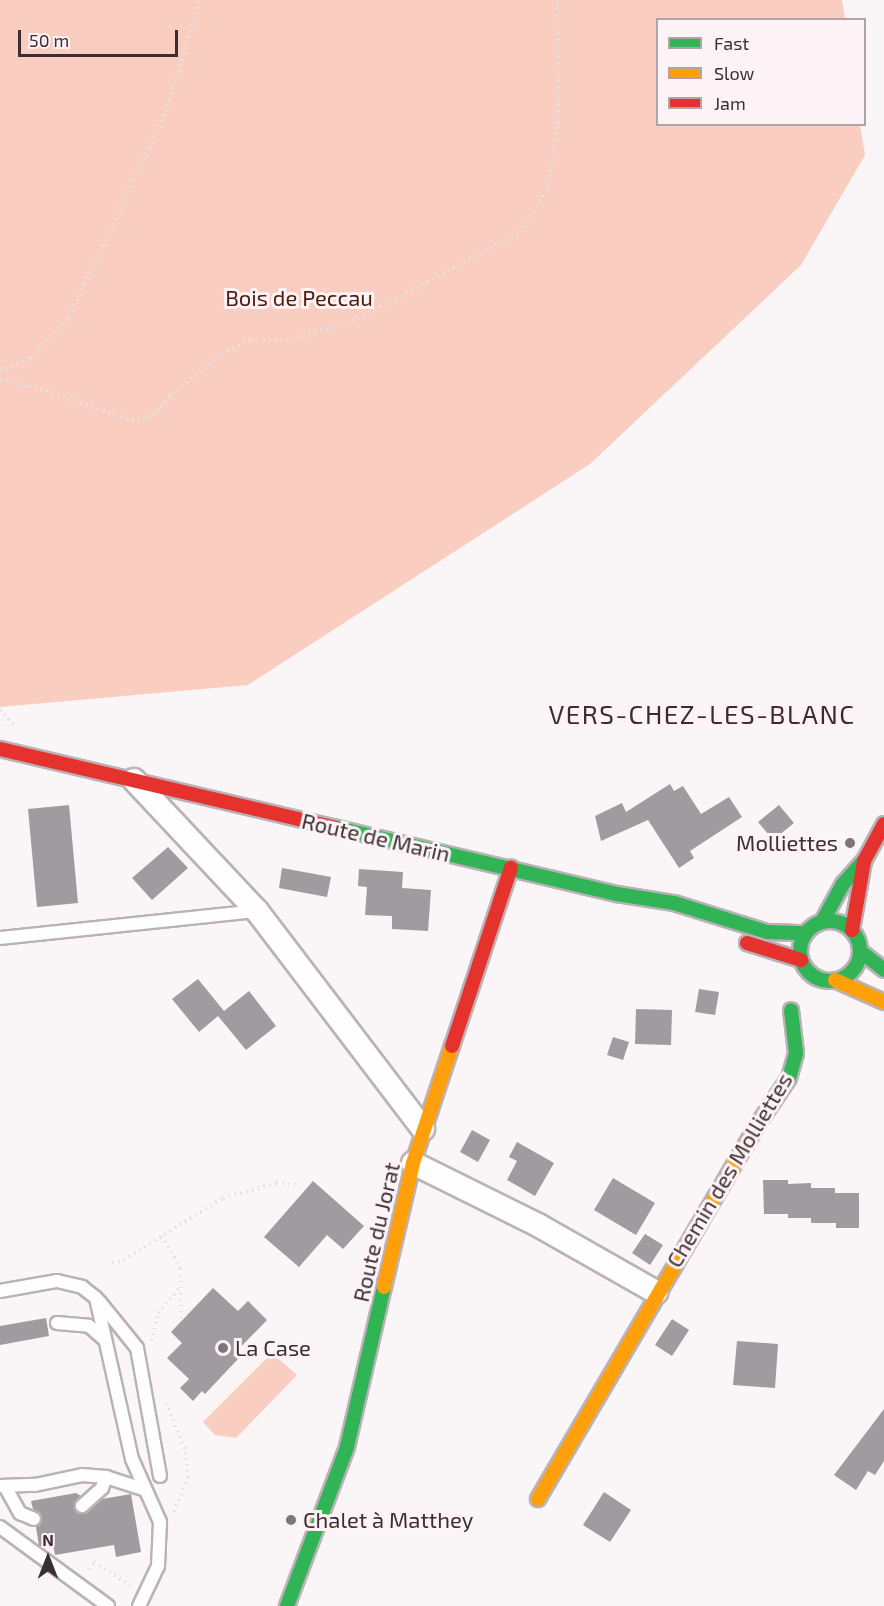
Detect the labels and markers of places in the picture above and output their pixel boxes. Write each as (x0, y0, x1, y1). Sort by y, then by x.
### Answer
place label: Molliettes (736, 830, 838, 856)
marker: Molliettes (843, 836, 857, 850)
place label: La Case (235, 1335, 311, 1361)
marker: La Case (216, 1341, 230, 1355)
place label: Chalet à Matthey (303, 1507, 473, 1533)
marker: Chalet à Matthey (284, 1513, 298, 1527)

